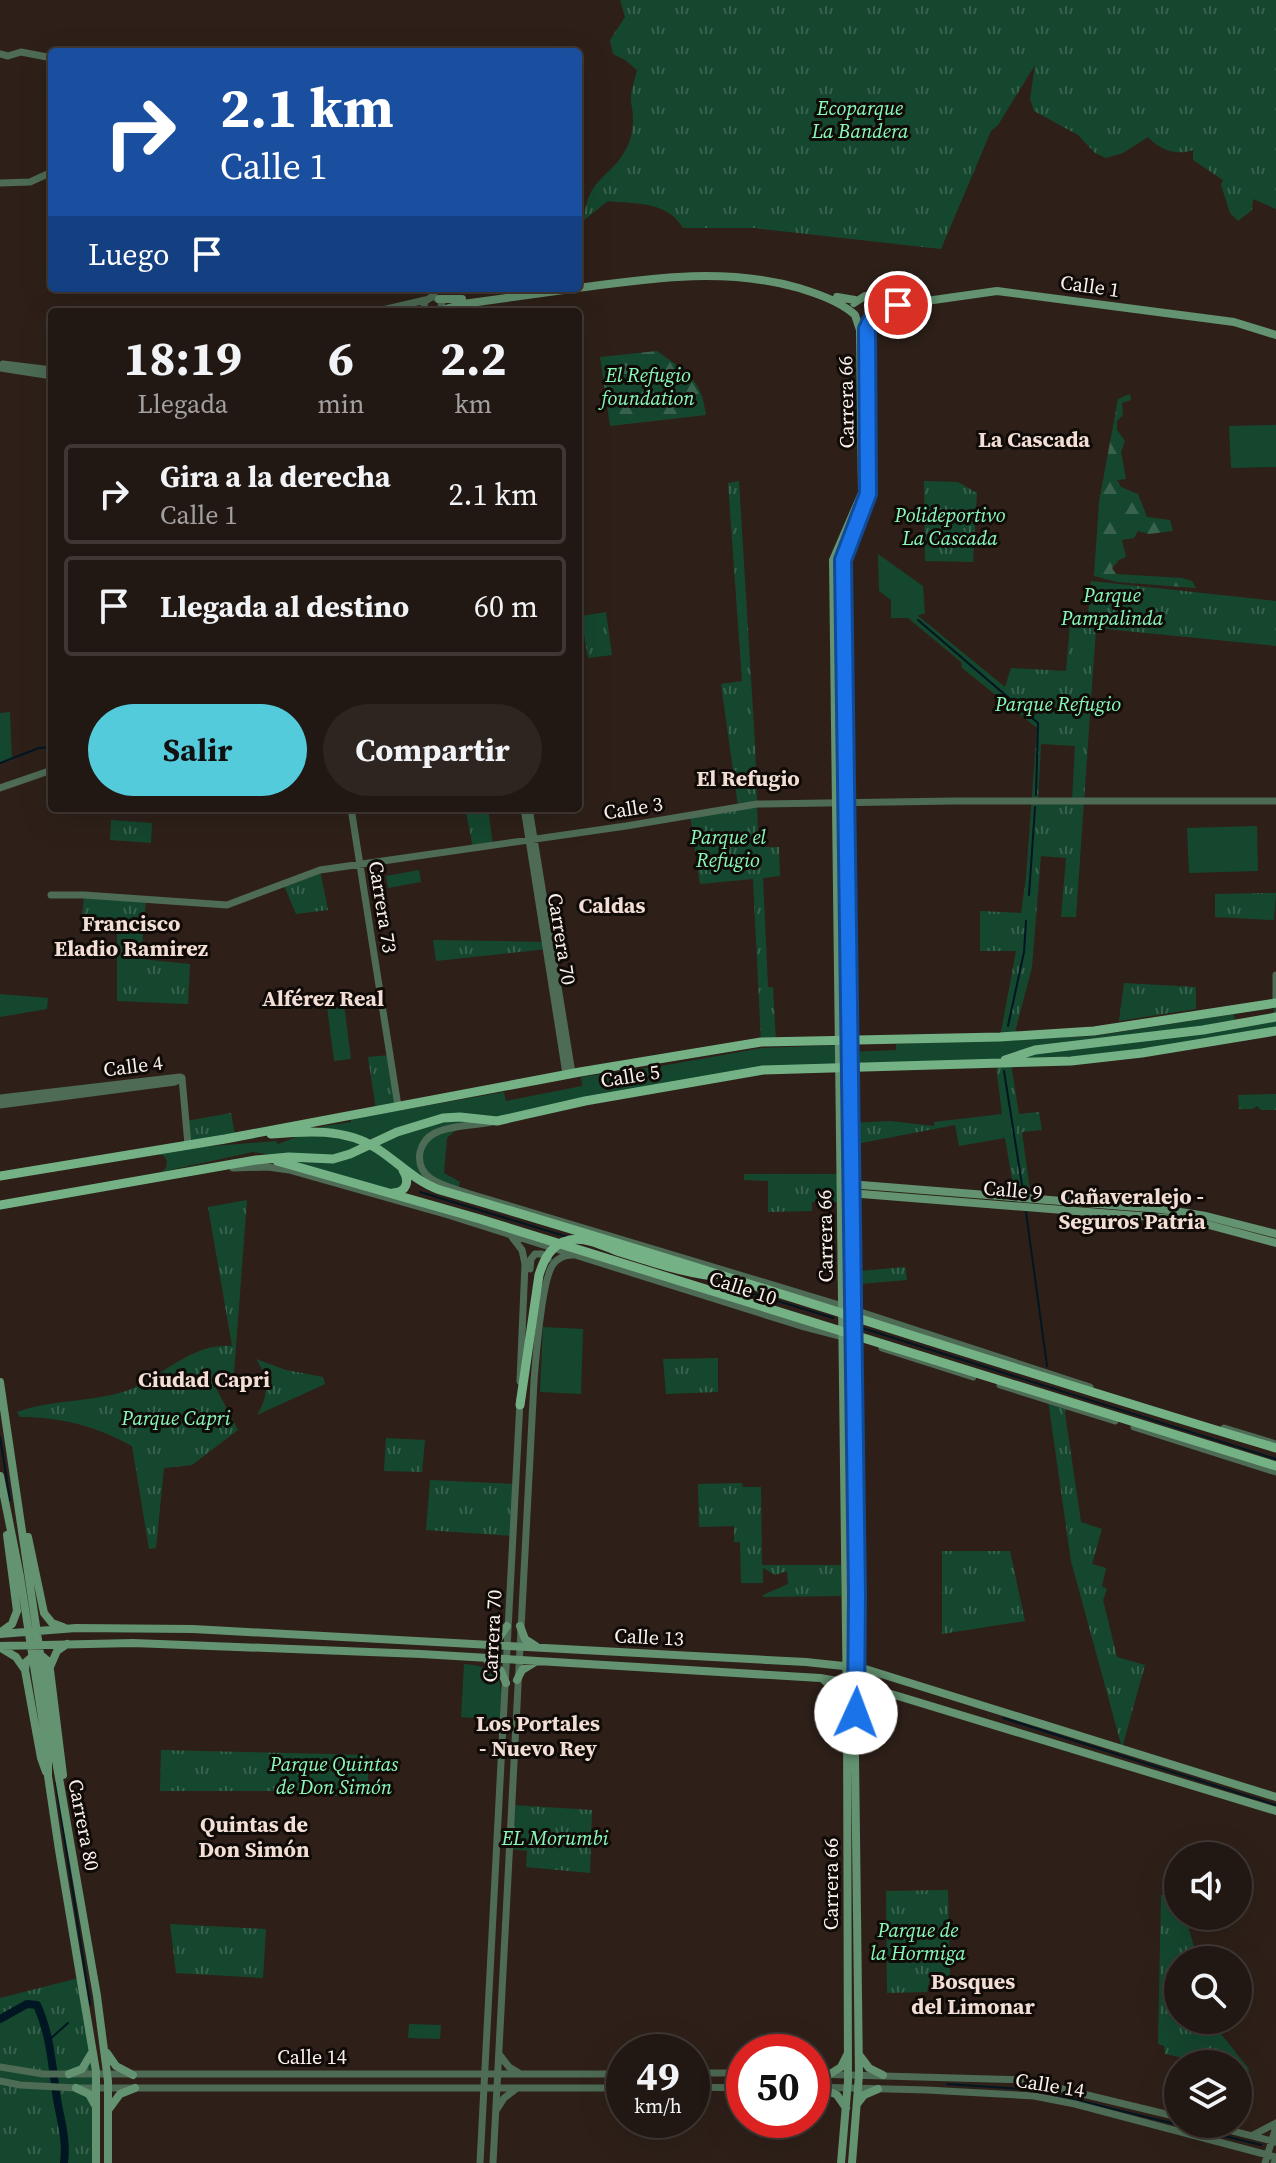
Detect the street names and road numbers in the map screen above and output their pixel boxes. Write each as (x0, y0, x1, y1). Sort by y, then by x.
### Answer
street label: Calle 1 (1059, 268, 1121, 304)
street label: Carrera 66 (831, 355, 861, 449)
street label: Calle 3 (601, 790, 665, 826)
street label: Carrera 73 (362, 859, 404, 955)
street label: Carrera 70 (541, 891, 583, 987)
street label: Calle 4 (102, 1048, 164, 1084)
street label: Calle 5 (598, 1058, 662, 1094)
street label: Calle 9 (982, 1173, 1044, 1207)
street label: Carrera 66 (810, 1189, 840, 1283)
street label: Calle 10 (706, 1264, 780, 1312)
street label: Carrera 70 (476, 1589, 508, 1683)
street label: Calle 13 (614, 1621, 684, 1653)
street label: Carrera 80 (61, 1777, 107, 1873)
street label: Carrera 66 (817, 1838, 845, 1930)
street label: Calle 14 (277, 2043, 347, 2071)
street label: Calle 14 (1013, 2066, 1087, 2104)

